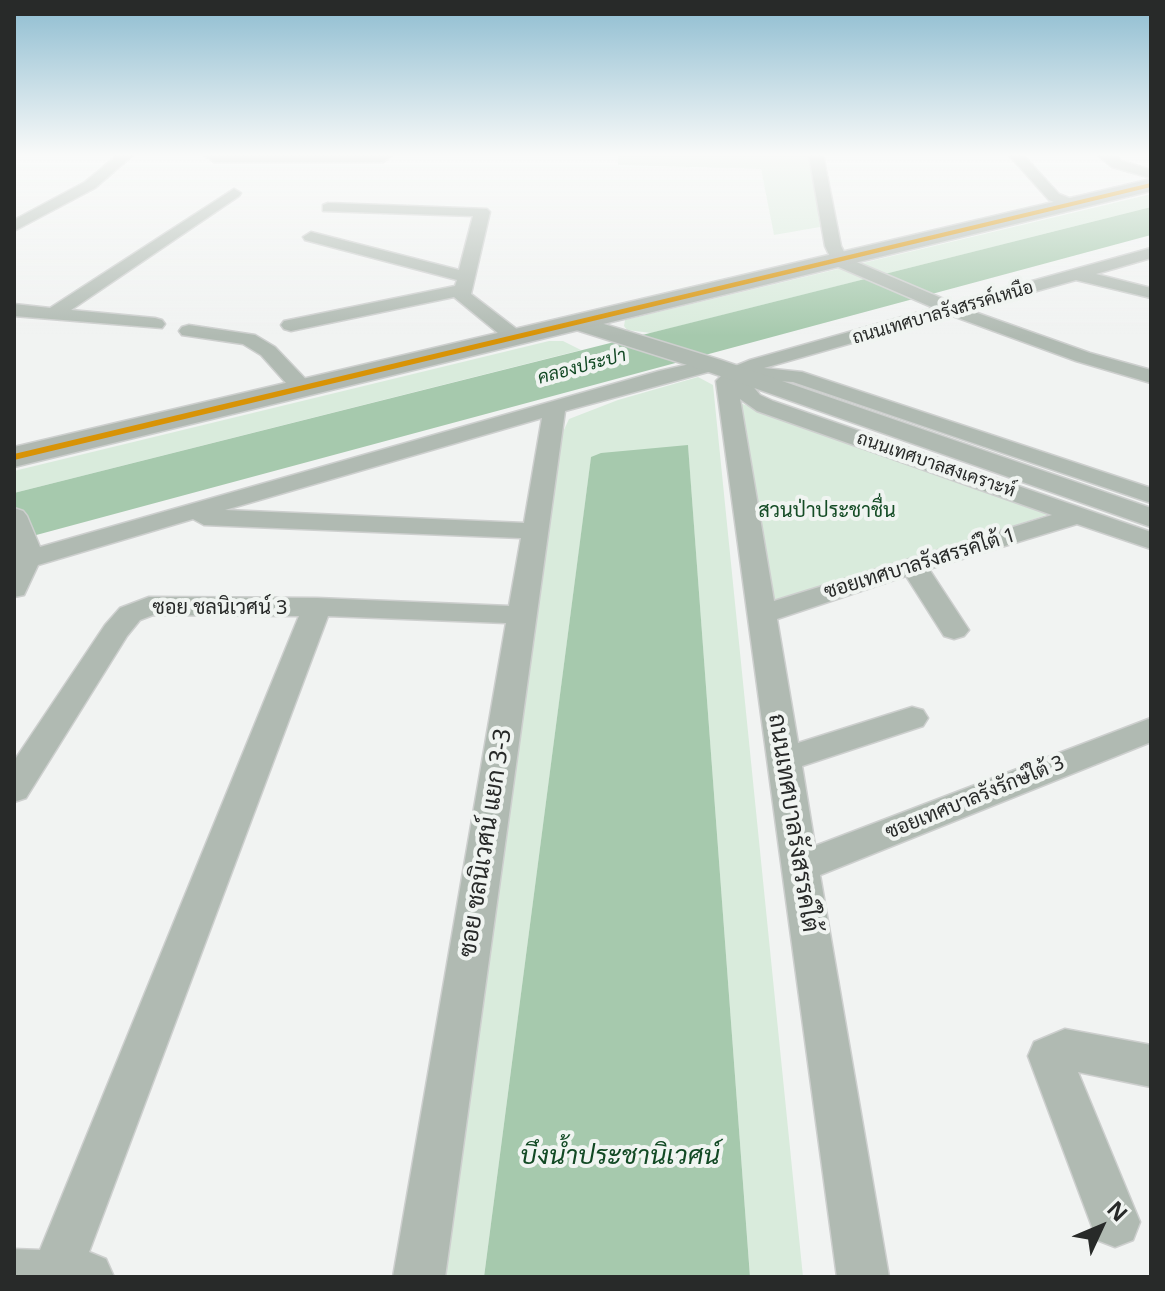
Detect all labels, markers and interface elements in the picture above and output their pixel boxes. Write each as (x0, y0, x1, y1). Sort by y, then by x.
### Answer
street label: ถนนเทศบาลรังสรรค์เหนือ (850, 277, 1036, 349)
water label: คลองประปา (535, 345, 629, 389)
street label: ถนนเทศบาลสงเคราะห์ (854, 428, 1018, 502)
park label: สวนป่าประชาชื่น (758, 499, 896, 523)
street label: ซอยเทศบาลรังสรรค์ใต้ 1 (821, 523, 1019, 605)
street label: ซอย ชลนิเวศน์ 3 (152, 596, 288, 620)
street label: ถนนเทศบาลรังสรรค์ใต้ (761, 712, 825, 934)
street label: ซอย ชลนิเวศน์ แยก 3-3 (454, 727, 518, 959)
street label: ซอยเทศบาลรังรักษ์ใต้ 3 (882, 751, 1068, 845)
water label: บึงน้ำประชานิเวศน์ (520, 1141, 720, 1173)
north arrow (1061, 1187, 1141, 1267)
text: N (1101, 1193, 1135, 1227)

